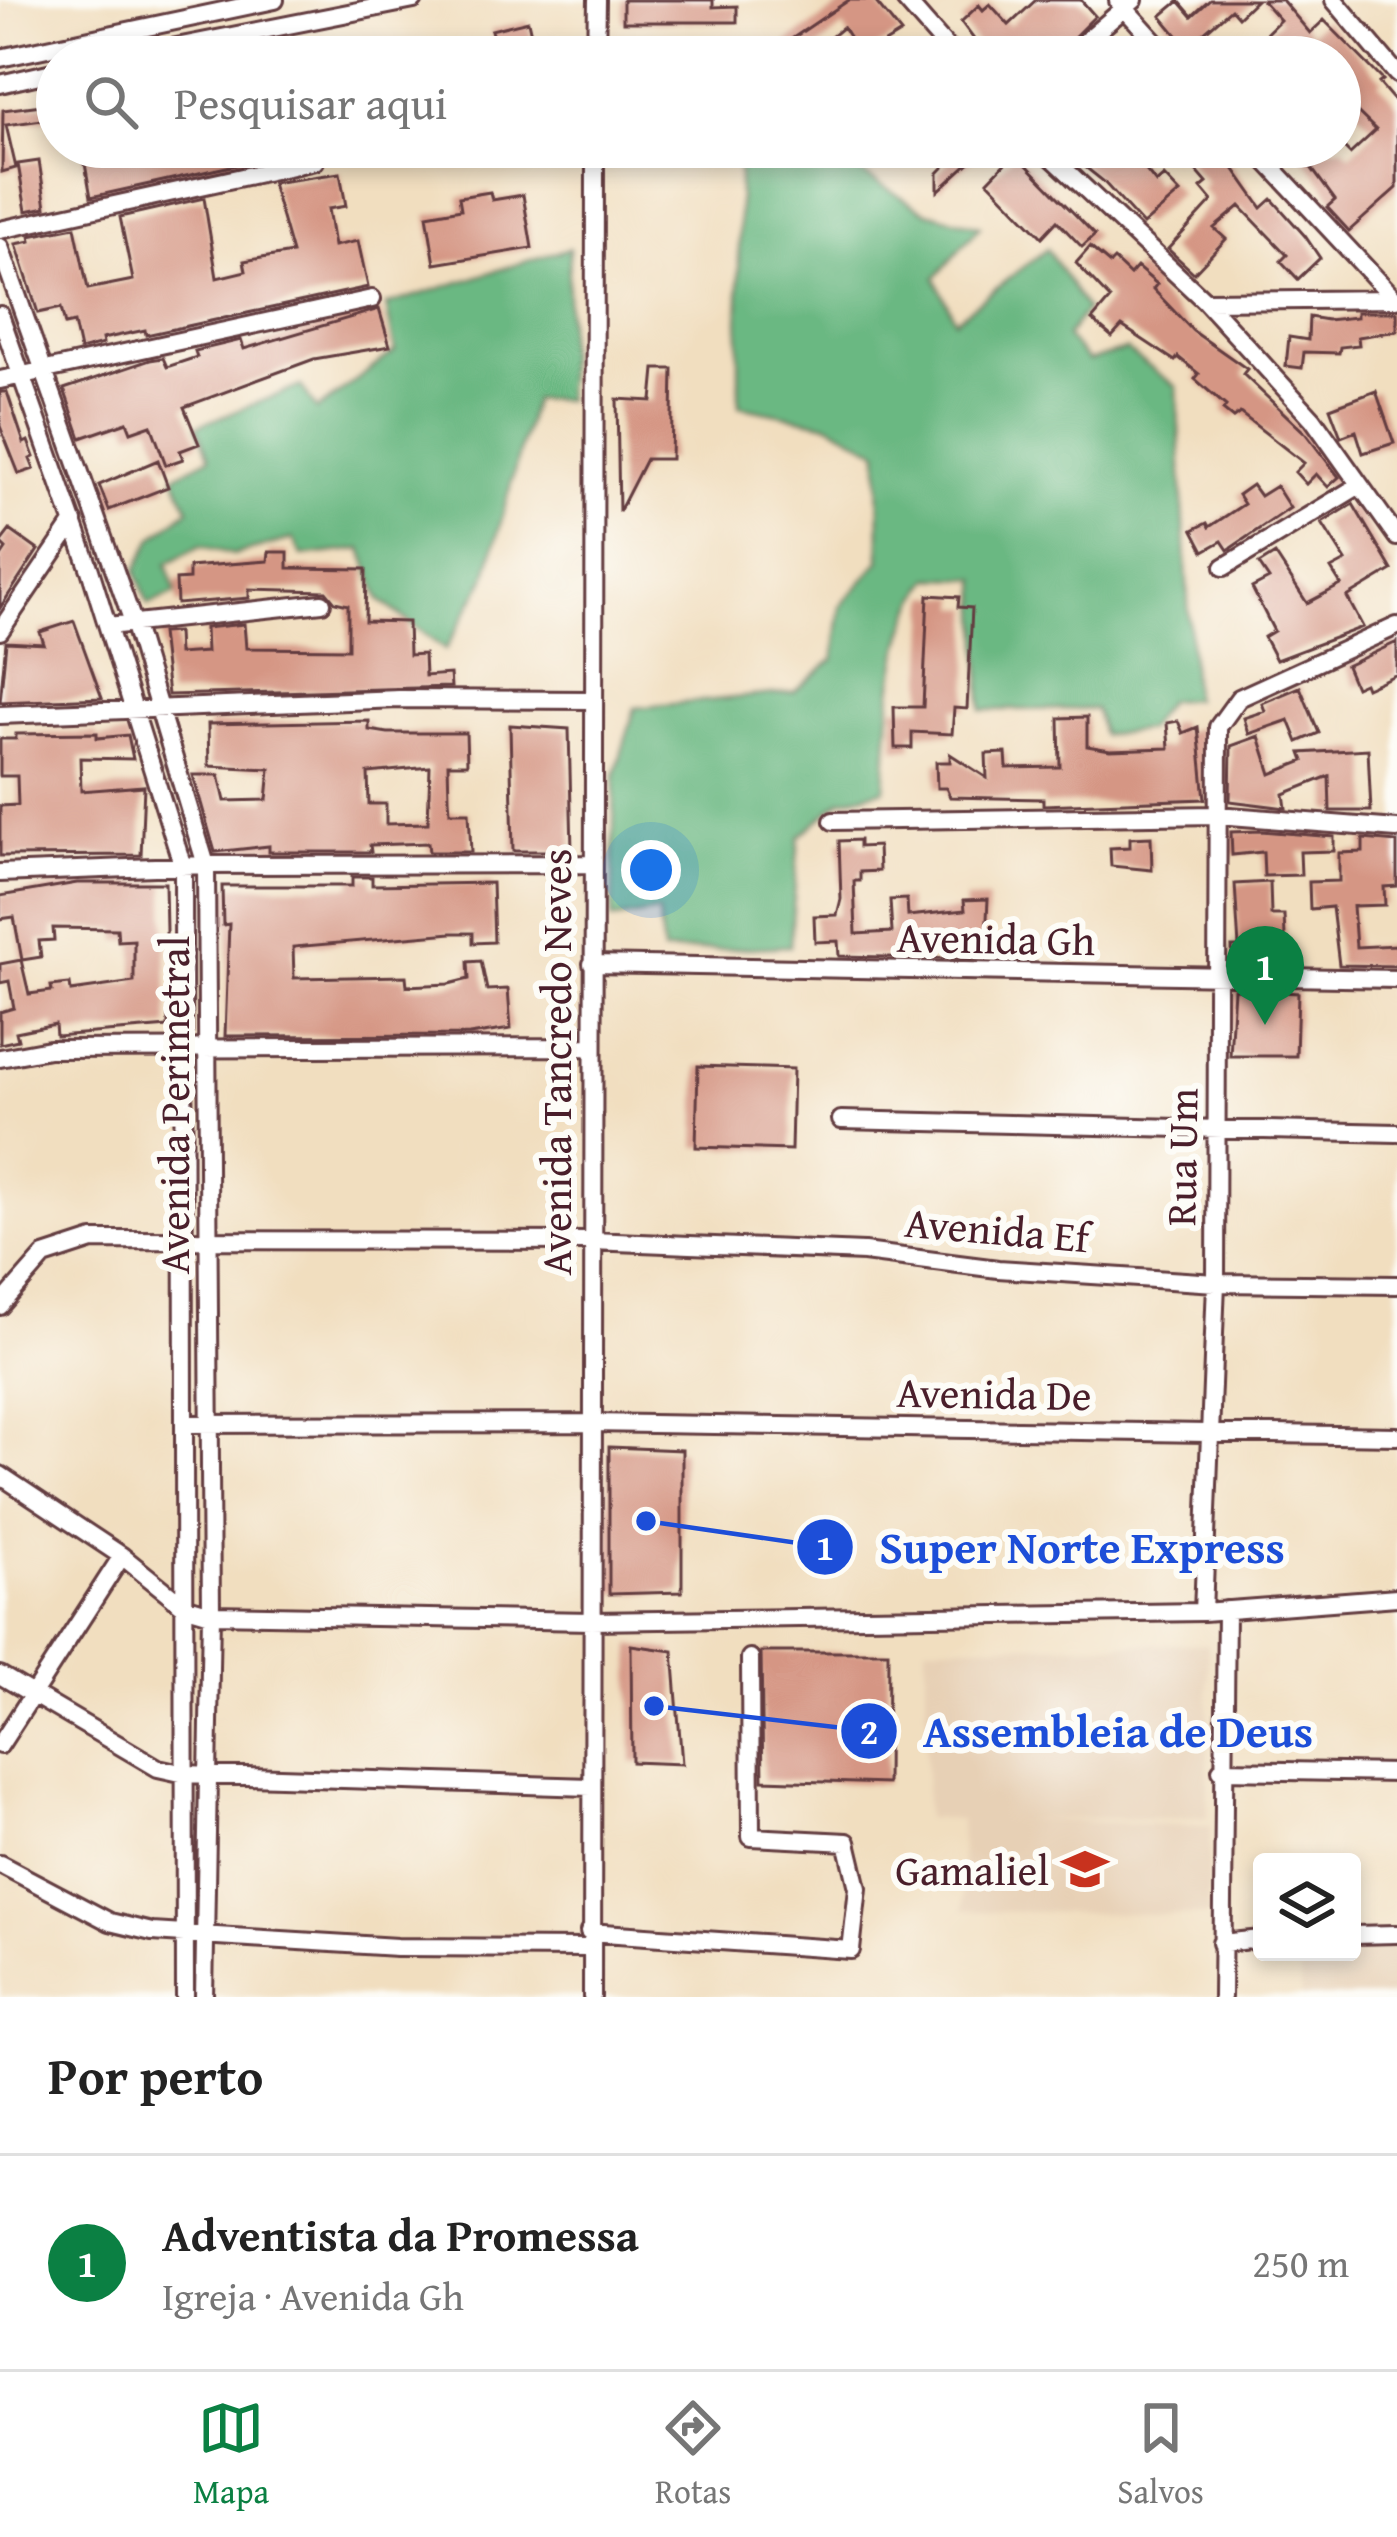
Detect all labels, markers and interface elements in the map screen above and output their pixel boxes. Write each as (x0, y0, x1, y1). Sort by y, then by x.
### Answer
search box (36, 36, 1361, 168)
icon: search (78, 69, 144, 135)
text: Pesquisar aqui (174, 70, 447, 135)
your location (621, 840, 681, 900)
street label: Avenida Tancredo Neves (525, 849, 586, 1275)
street label: Avenida Gh (896, 906, 1096, 970)
pin: 1 (1226, 926, 1304, 1025)
street label: Avenida Perimetral (143, 936, 204, 1274)
street label: Rua Um (1149, 1087, 1213, 1227)
street label: Avenida Ef (902, 1191, 1096, 1268)
street label: Avenida De (896, 1361, 1092, 1425)
callout: Super Norte Express (795, 1507, 1309, 1588)
text: Super Norte Express (879, 1514, 1285, 1579)
text: 1 (816, 1520, 834, 1573)
callout: Assembleia de Deus (839, 1691, 1337, 1772)
text: Assembleia de Deus (923, 1698, 1313, 1763)
text: 2 (860, 1704, 878, 1757)
place label: Gamaliel (895, 1839, 1049, 1900)
school or university icon: Gamaliel (1060, 1844, 1110, 1894)
map controls (1253, 1853, 1361, 1961)
button: layers (1253, 1853, 1361, 1961)
text: Por perto (48, 2038, 263, 2113)
text: Adventista da Promessa (162, 2202, 639, 2267)
text: 1 (77, 2234, 97, 2291)
text: 250 m (1252, 2234, 1349, 2291)
text: Igreja · Avenida Gh (162, 2267, 464, 2324)
tab: Mapa (193, 2395, 269, 2515)
tab: Rotas (655, 2395, 731, 2515)
tab: Salvos (1117, 2395, 1204, 2515)

